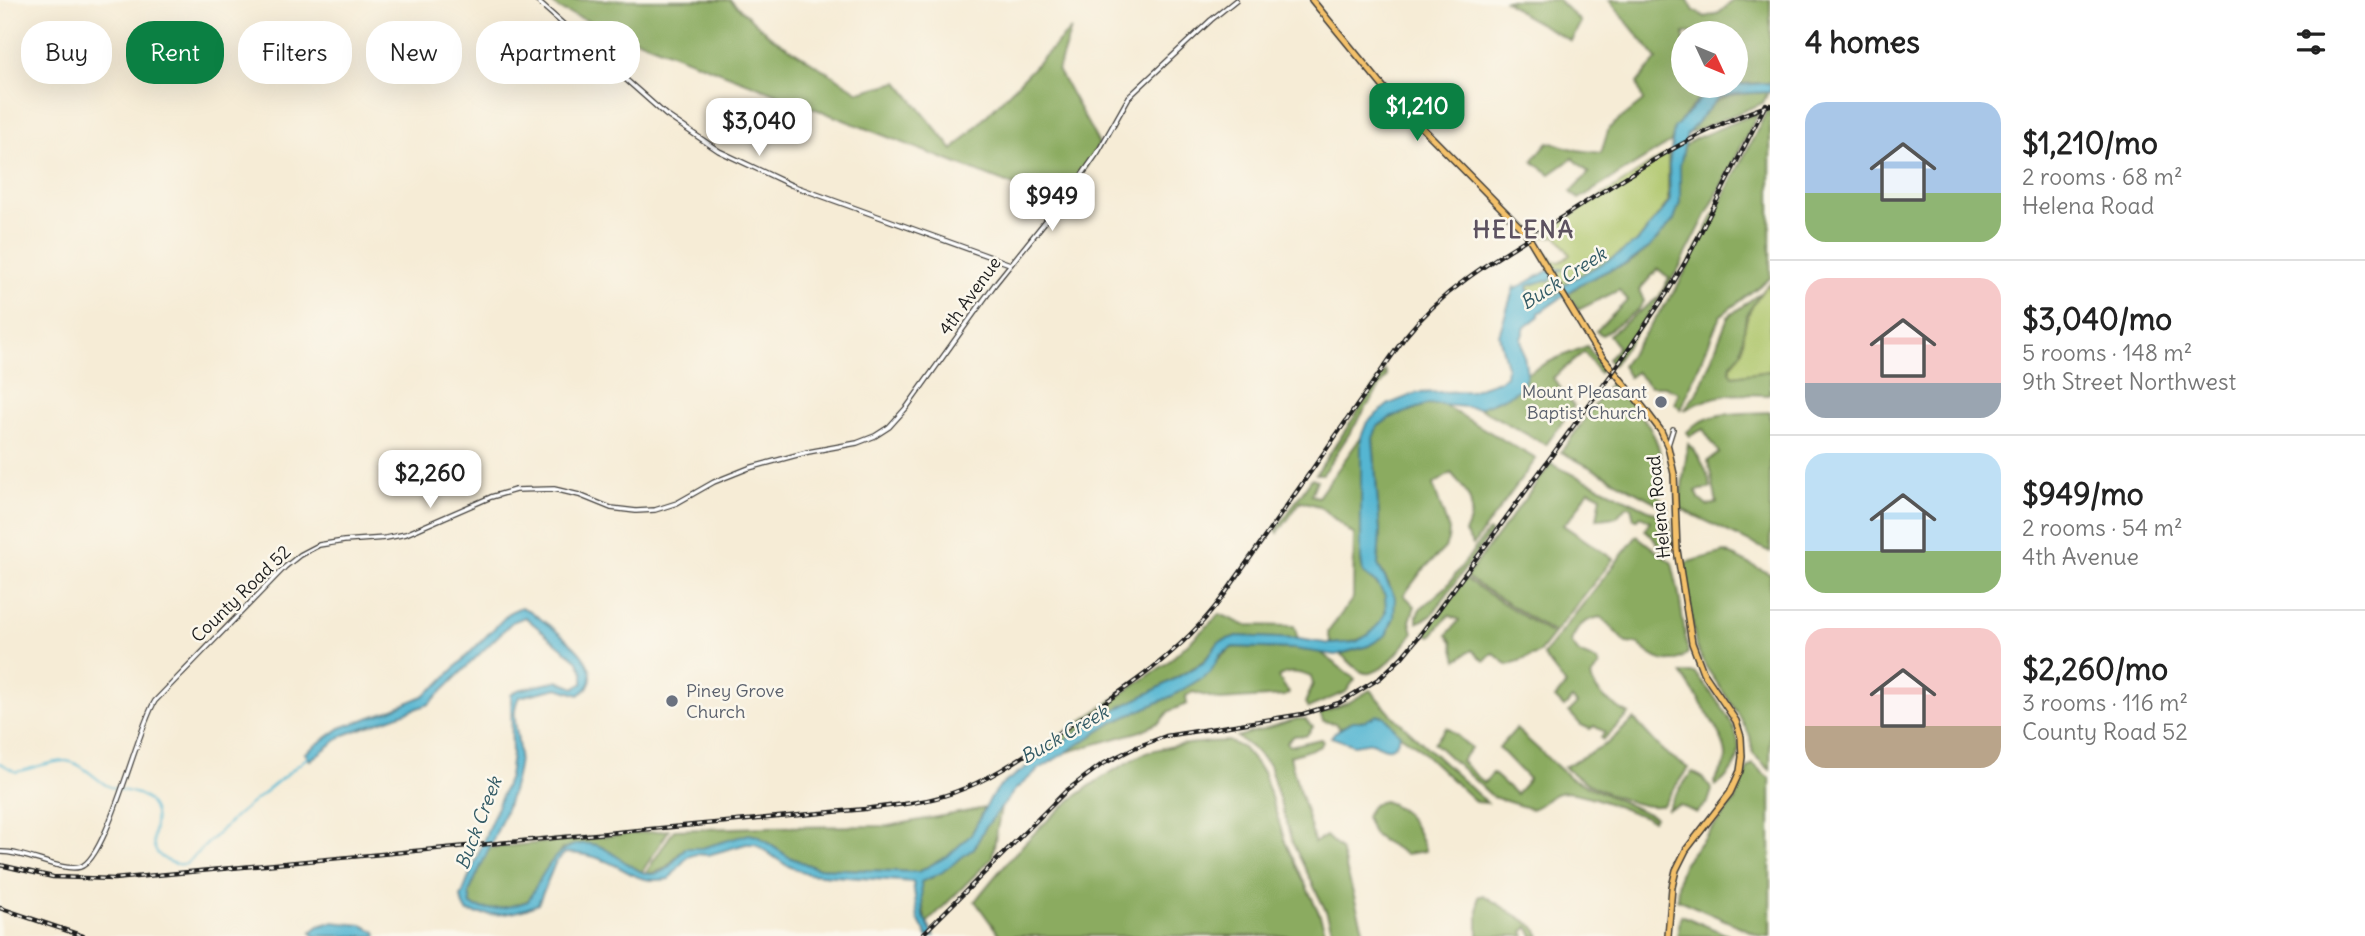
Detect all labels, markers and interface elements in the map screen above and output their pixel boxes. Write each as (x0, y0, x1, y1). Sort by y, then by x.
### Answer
chip: Buy (21, 21, 112, 84)
chip: Rent (126, 21, 224, 84)
chip: Filters (238, 21, 352, 84)
chip: New (366, 21, 462, 84)
chip: Apartment (476, 21, 640, 84)
north arrow (1671, 21, 1748, 98)
map controls (1671, 21, 1748, 98)
text: 4 homes (1805, 23, 1920, 61)
icon: filters (2292, 23, 2330, 61)
pin: $1,210 (1360, 83, 1474, 143)
text: $1,210 (1385, 91, 1449, 120)
pin: $3,040 (702, 99, 816, 158)
text: $3,040 (722, 106, 796, 135)
text: $1,210/mo (2022, 124, 2158, 162)
icon: home (1861, 130, 1945, 214)
text: 2 rooms · 68 m² (2022, 162, 2183, 191)
pin: $949 (1011, 174, 1093, 233)
text: $949 (1026, 181, 1078, 210)
text: Helena Road (2022, 191, 2154, 220)
district label: HELENA (1473, 214, 1575, 244)
water label: Buck Creek (1516, 241, 1611, 315)
street label: 4th Avenue (933, 252, 1006, 339)
text: $3,040/mo (2022, 300, 2172, 338)
icon: home (1861, 306, 1945, 390)
text: 5 rooms · 148 m² (2022, 338, 2192, 367)
text: 9th Street Northwest (2022, 367, 2236, 396)
place label: Mount Pleasant Baptist Church (1522, 380, 1647, 424)
marker: Mount Pleasant Baptist Church (1653, 394, 1669, 410)
pin: $2,260 (373, 450, 487, 510)
street label: Helena Road (1642, 454, 1675, 560)
text: $2,260 (394, 458, 466, 487)
text: $949/mo (2022, 475, 2144, 513)
icon: home (1861, 481, 1945, 565)
text: 2 rooms · 54 m² (2022, 513, 2183, 542)
street label: County Road 52 (186, 540, 295, 647)
text: 4th Avenue (2022, 542, 2139, 571)
text: $2,260/mo (2022, 650, 2168, 688)
icon: home (1861, 656, 1945, 740)
place label: Piney Grove Church (686, 679, 784, 723)
text: 3 rooms · 116 m² (2022, 688, 2188, 717)
marker: Piney Grove Church (664, 693, 680, 709)
water label: Buck Creek (1016, 699, 1113, 769)
text: County Road 52 (2022, 717, 2188, 746)
water label: Buck Creek (449, 772, 507, 873)

